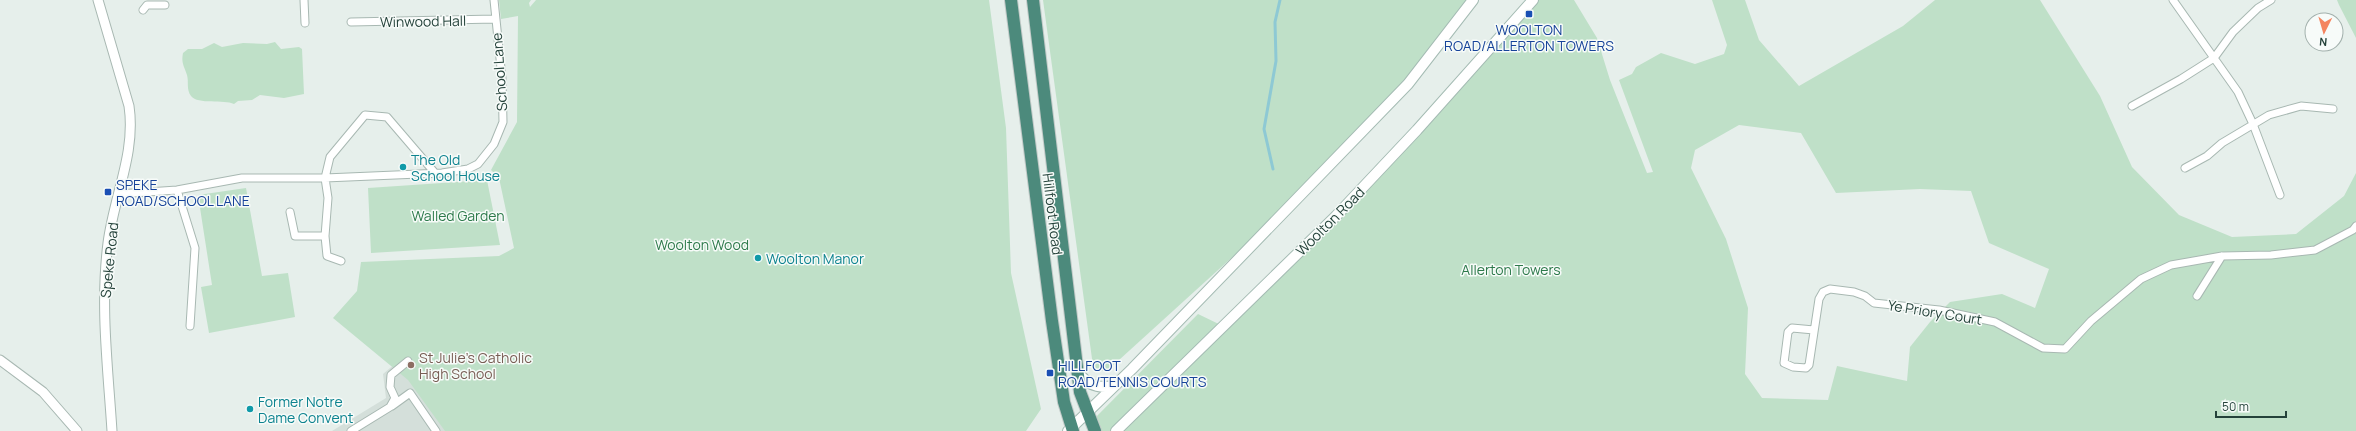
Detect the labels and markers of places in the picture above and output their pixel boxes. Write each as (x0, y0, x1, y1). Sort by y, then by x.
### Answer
marker: WOOLTON ROAD/ALLERTON TOWERS (1524, 9, 1534, 19)
place label: WOOLTON ROAD/ALLERTON TOWERS (1444, 20, 1614, 55)
place label: The Old School House (411, 150, 500, 185)
marker: The Old School House (398, 162, 408, 172)
place label: SPEKE ROAD/SCHOOL LANE (116, 175, 250, 210)
marker: SPEKE ROAD/SCHOOL LANE (103, 187, 113, 197)
place label: Woolton Manor (766, 249, 864, 268)
marker: Woolton Manor (753, 253, 763, 263)
place label: St Julie's Catholic High School (419, 348, 532, 383)
place label: HILLFOOT ROAD/TENNIS COURTS (1058, 356, 1207, 391)
marker: St Julie's Catholic High School (406, 360, 416, 370)
marker: HILLFOOT ROAD/TENNIS COURTS (1045, 368, 1055, 378)
place label: Former Notre Dame Convent (258, 392, 354, 427)
marker: Former Notre Dame Convent (245, 404, 255, 414)

